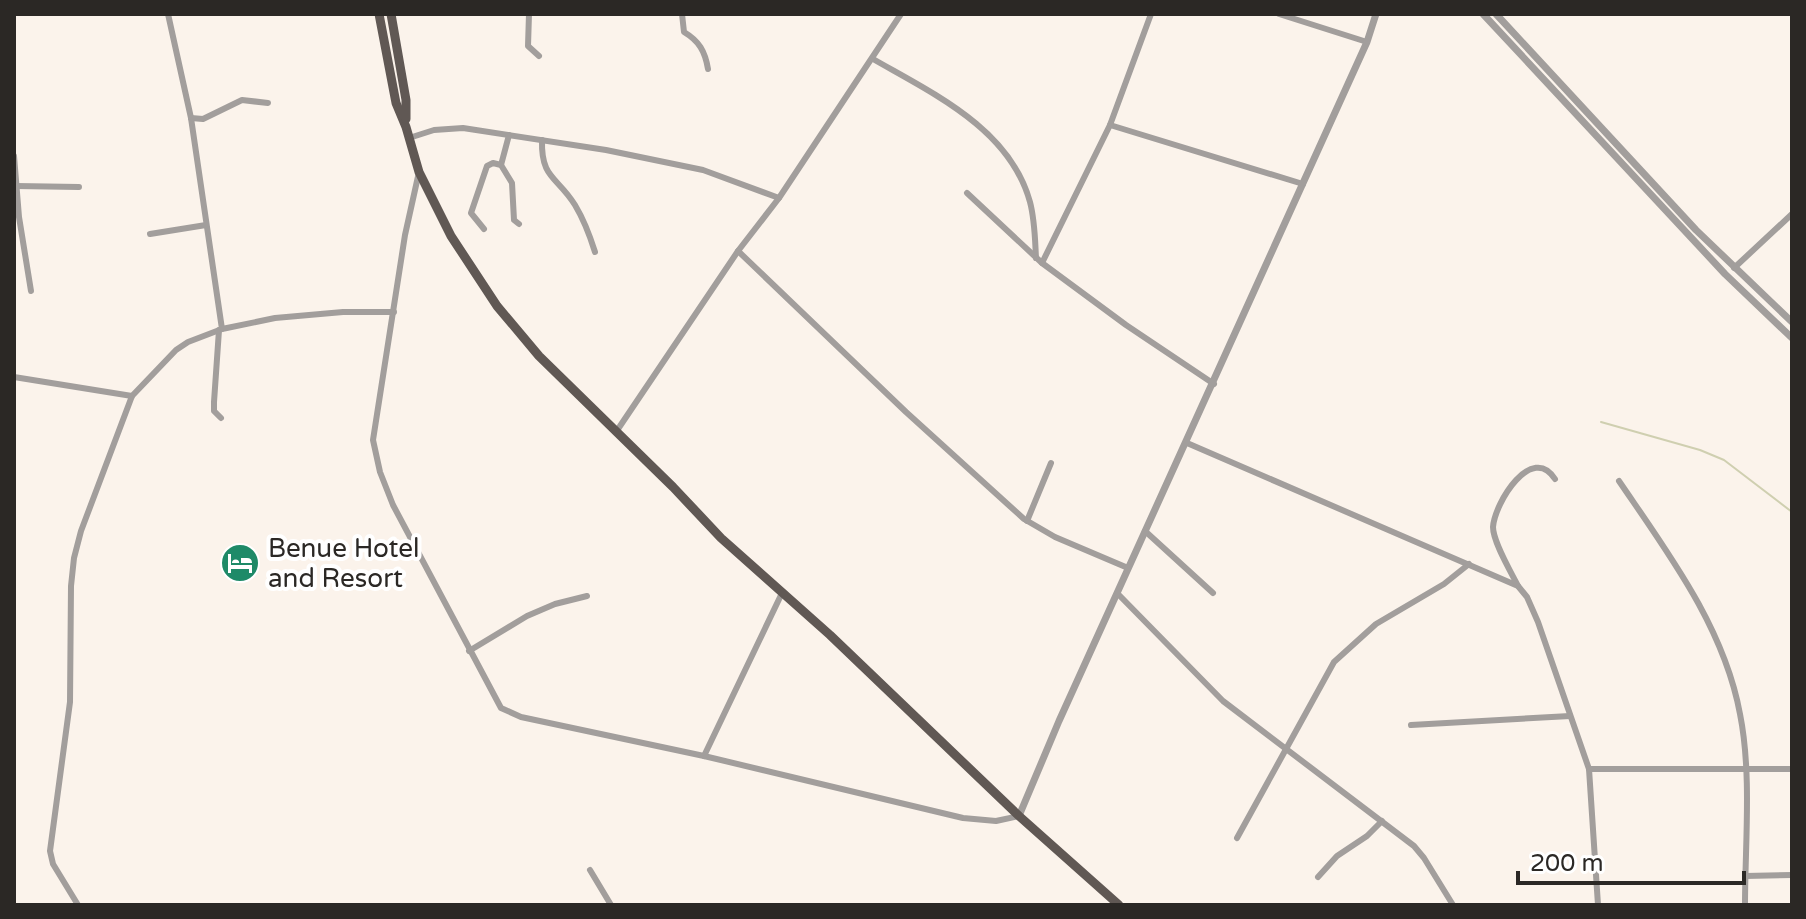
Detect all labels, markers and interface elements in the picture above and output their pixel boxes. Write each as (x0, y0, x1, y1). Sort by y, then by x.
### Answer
place label: Benue Hotel and Resort (268, 533, 420, 594)
hotel icon: Benue Hotel and Resort (219, 542, 261, 584)
scale bar (1518, 835, 1744, 885)
text: 200 m (1530, 849, 1604, 878)

